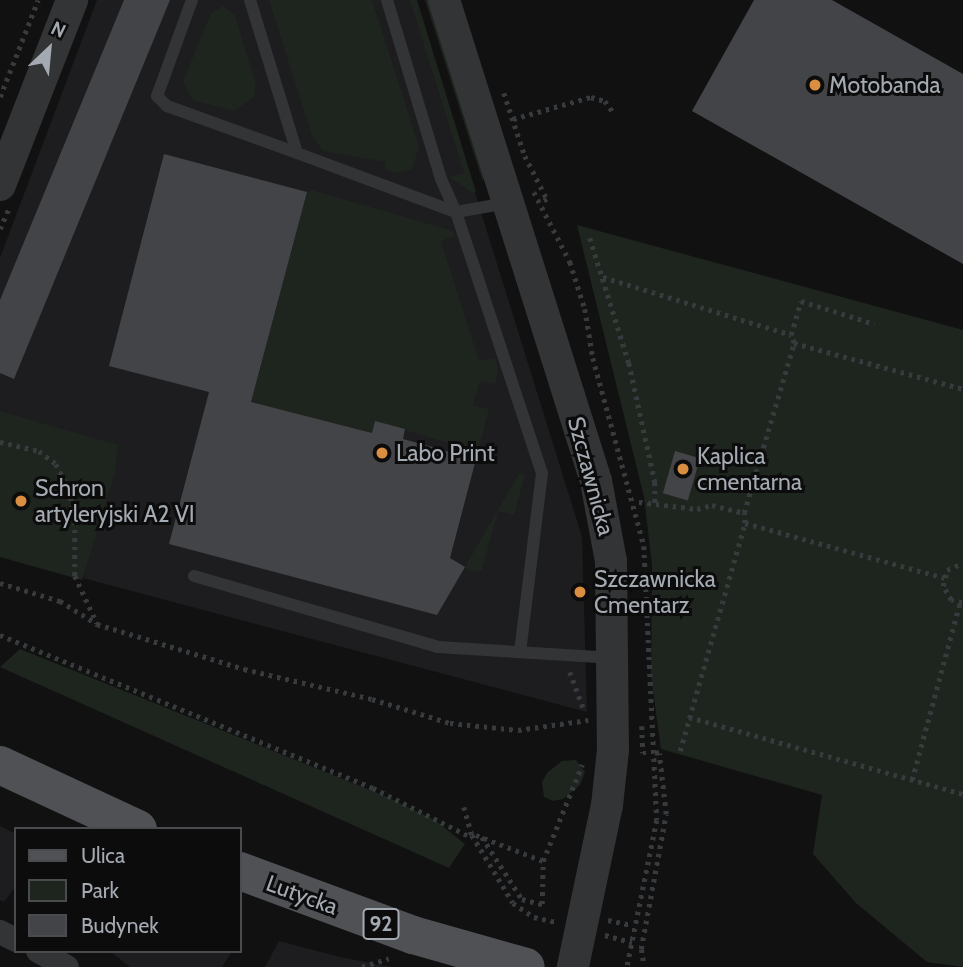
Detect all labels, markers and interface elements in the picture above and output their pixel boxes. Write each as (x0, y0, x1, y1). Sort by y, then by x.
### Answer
north arrow (14, 14, 84, 84)
text: N (47, 16, 70, 43)
place label: Motobanda (829, 71, 941, 99)
marker: Motobanda (807, 77, 823, 93)
street label: Szczawnicka (562, 414, 620, 538)
place label: Labo Print (396, 439, 495, 467)
place label: Kaplica cmentarna (697, 442, 802, 496)
marker: Labo Print (374, 445, 390, 461)
marker: Kaplica cmentarna (675, 461, 691, 477)
place label: Schron artyleryjski A2 VI (35, 474, 195, 528)
marker: Schron artyleryjski A2 VI (13, 493, 29, 509)
place label: Szczawnicka Cmentarz (594, 565, 716, 619)
marker: Szczawnicka Cmentarz (572, 584, 588, 600)
legend (14, 827, 242, 953)
text: Ulica (81, 843, 125, 868)
street label: Lutycka (262, 869, 342, 921)
text: Park (81, 878, 119, 903)
road number: 92 (362, 906, 400, 942)
text: Budynek (81, 913, 159, 938)

